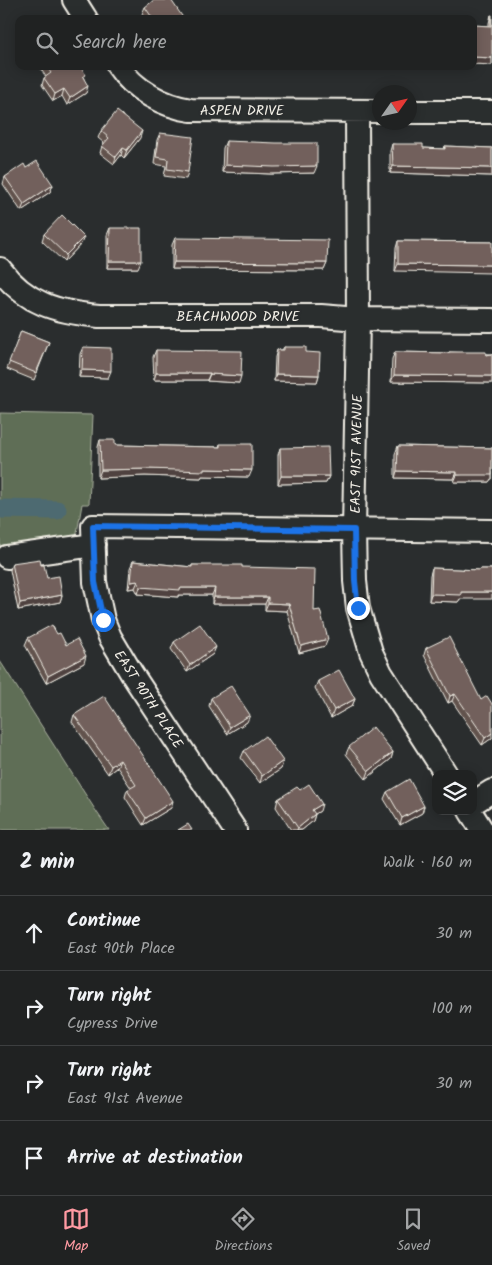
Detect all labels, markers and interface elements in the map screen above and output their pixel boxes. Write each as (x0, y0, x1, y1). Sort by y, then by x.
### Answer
search box (15, 15, 477, 70)
text: Search here (73, 28, 167, 58)
icon: search (33, 29, 61, 57)
north arrow (372, 85, 417, 130)
street label: ASPEN DRIVE (200, 100, 285, 122)
street label: BEACHWOOD DRIVE (176, 306, 300, 328)
street label: EAST 91ST AVENUE (345, 393, 369, 514)
route end (347, 597, 370, 620)
route start (92, 609, 115, 632)
street label: EAST 90TH PLACE (108, 646, 189, 754)
map controls (432, 770, 477, 815)
button: layers (432, 770, 477, 815)
text: 2 min (20, 846, 75, 879)
text: Walk · 160 m (383, 850, 472, 875)
text: Continue (67, 906, 140, 936)
icon: ahead (20, 919, 48, 947)
text: 30 m (436, 921, 472, 946)
text: East 90th Place (67, 936, 175, 961)
text: Turn right (67, 981, 152, 1011)
icon: right (20, 994, 48, 1022)
text: 100 m (432, 996, 472, 1021)
text: Cypress Drive (67, 1011, 158, 1036)
text: Turn right (67, 1056, 152, 1086)
icon: right (20, 1069, 48, 1097)
text: 30 m (436, 1071, 472, 1096)
text: East 91st Avenue (67, 1086, 183, 1111)
text: Arrive at destination (67, 1143, 243, 1173)
icon: arrive (20, 1144, 48, 1172)
tab: Map (62, 1205, 90, 1257)
tab: Directions (214, 1205, 272, 1257)
tab: Saved (397, 1205, 430, 1257)

